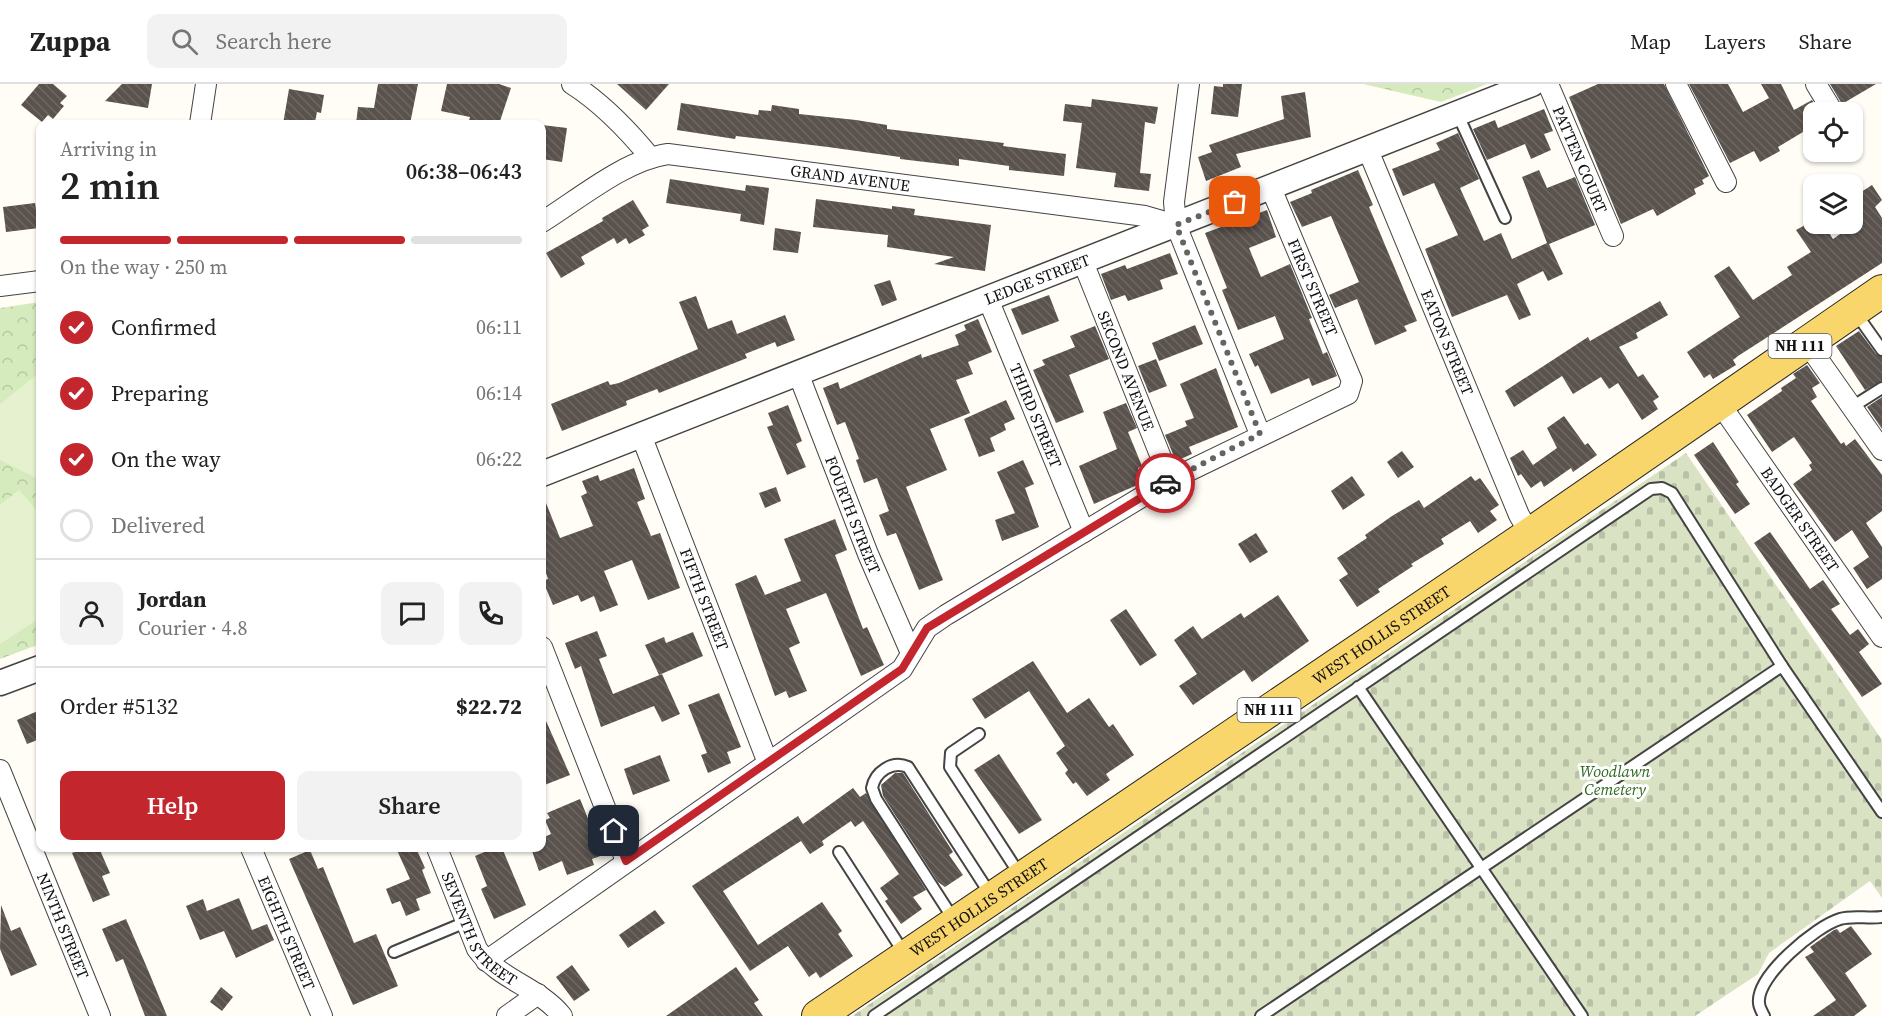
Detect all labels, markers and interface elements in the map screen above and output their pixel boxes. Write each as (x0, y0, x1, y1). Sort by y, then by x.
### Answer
search box (147, 14, 567, 68)
text: Zuppa (30, 22, 111, 60)
icon: search (168, 25, 201, 58)
text: Search here (216, 26, 332, 56)
text: Map (1630, 27, 1671, 56)
text: Layers (1704, 27, 1766, 56)
text: Share (1799, 27, 1852, 56)
street label: PATTEN COURT (1548, 102, 1613, 217)
map controls (1803, 102, 1863, 234)
button: locate (1803, 102, 1863, 162)
text: Arriving in (60, 135, 157, 163)
text: 06:38–06:43 (406, 156, 522, 186)
text: 2 min (60, 159, 160, 212)
street label: GRAND AVENUE (789, 159, 912, 196)
button: layers (1803, 174, 1863, 234)
pin (1209, 176, 1260, 227)
icon: bag (1218, 185, 1251, 218)
street label: FIRST STREET (1283, 235, 1344, 339)
street label: LEDGE STREET (981, 248, 1093, 310)
text: On the way · 250 m (60, 253, 227, 281)
street label: EATON STREET (1416, 286, 1479, 399)
street label: SECOND AVENUE (1093, 307, 1160, 434)
icon: check (60, 311, 93, 344)
text: Confirmed (111, 312, 216, 342)
text: 06:11 (476, 313, 522, 341)
road number: NH 111 (1768, 334, 1832, 358)
street label: THIRD STREET (1005, 360, 1067, 471)
icon: check (60, 377, 93, 410)
text: Preparing (111, 378, 208, 408)
text: 06:14 (476, 379, 522, 407)
icon: check (60, 443, 93, 476)
text: On the way (111, 444, 220, 474)
text: 06:22 (476, 445, 522, 473)
street label: FOURTH STREET (820, 453, 886, 577)
courier (1135, 453, 1195, 513)
street label: BADGER STREET (1756, 462, 1845, 576)
icon: car (1149, 467, 1182, 500)
text: Delivered (111, 510, 205, 540)
street label: FIFTH STREET (675, 545, 734, 654)
street label: WEST HOLLIS STREET (1308, 580, 1455, 690)
button: person (60, 582, 123, 645)
button: chat (381, 582, 444, 645)
button: phone (459, 582, 522, 645)
text: Jordan (138, 584, 206, 614)
text: Courier · 4.8 (138, 614, 247, 642)
text: Order #5132 (60, 691, 178, 721)
text: $22.72 (456, 691, 522, 721)
road number: NH 111 (1238, 698, 1300, 722)
park label: Woodlawn Cemetery (1580, 760, 1650, 800)
button: Help (60, 771, 285, 840)
button: Share (297, 771, 522, 840)
pin (588, 805, 639, 856)
icon: home (597, 814, 630, 847)
street label: WEST HOLLIS STREET (905, 852, 1053, 962)
street label: NINTH STREET (32, 869, 95, 982)
street label: SEVENTH STREET (437, 869, 522, 991)
street label: EIGHTH STREET (253, 872, 321, 993)

